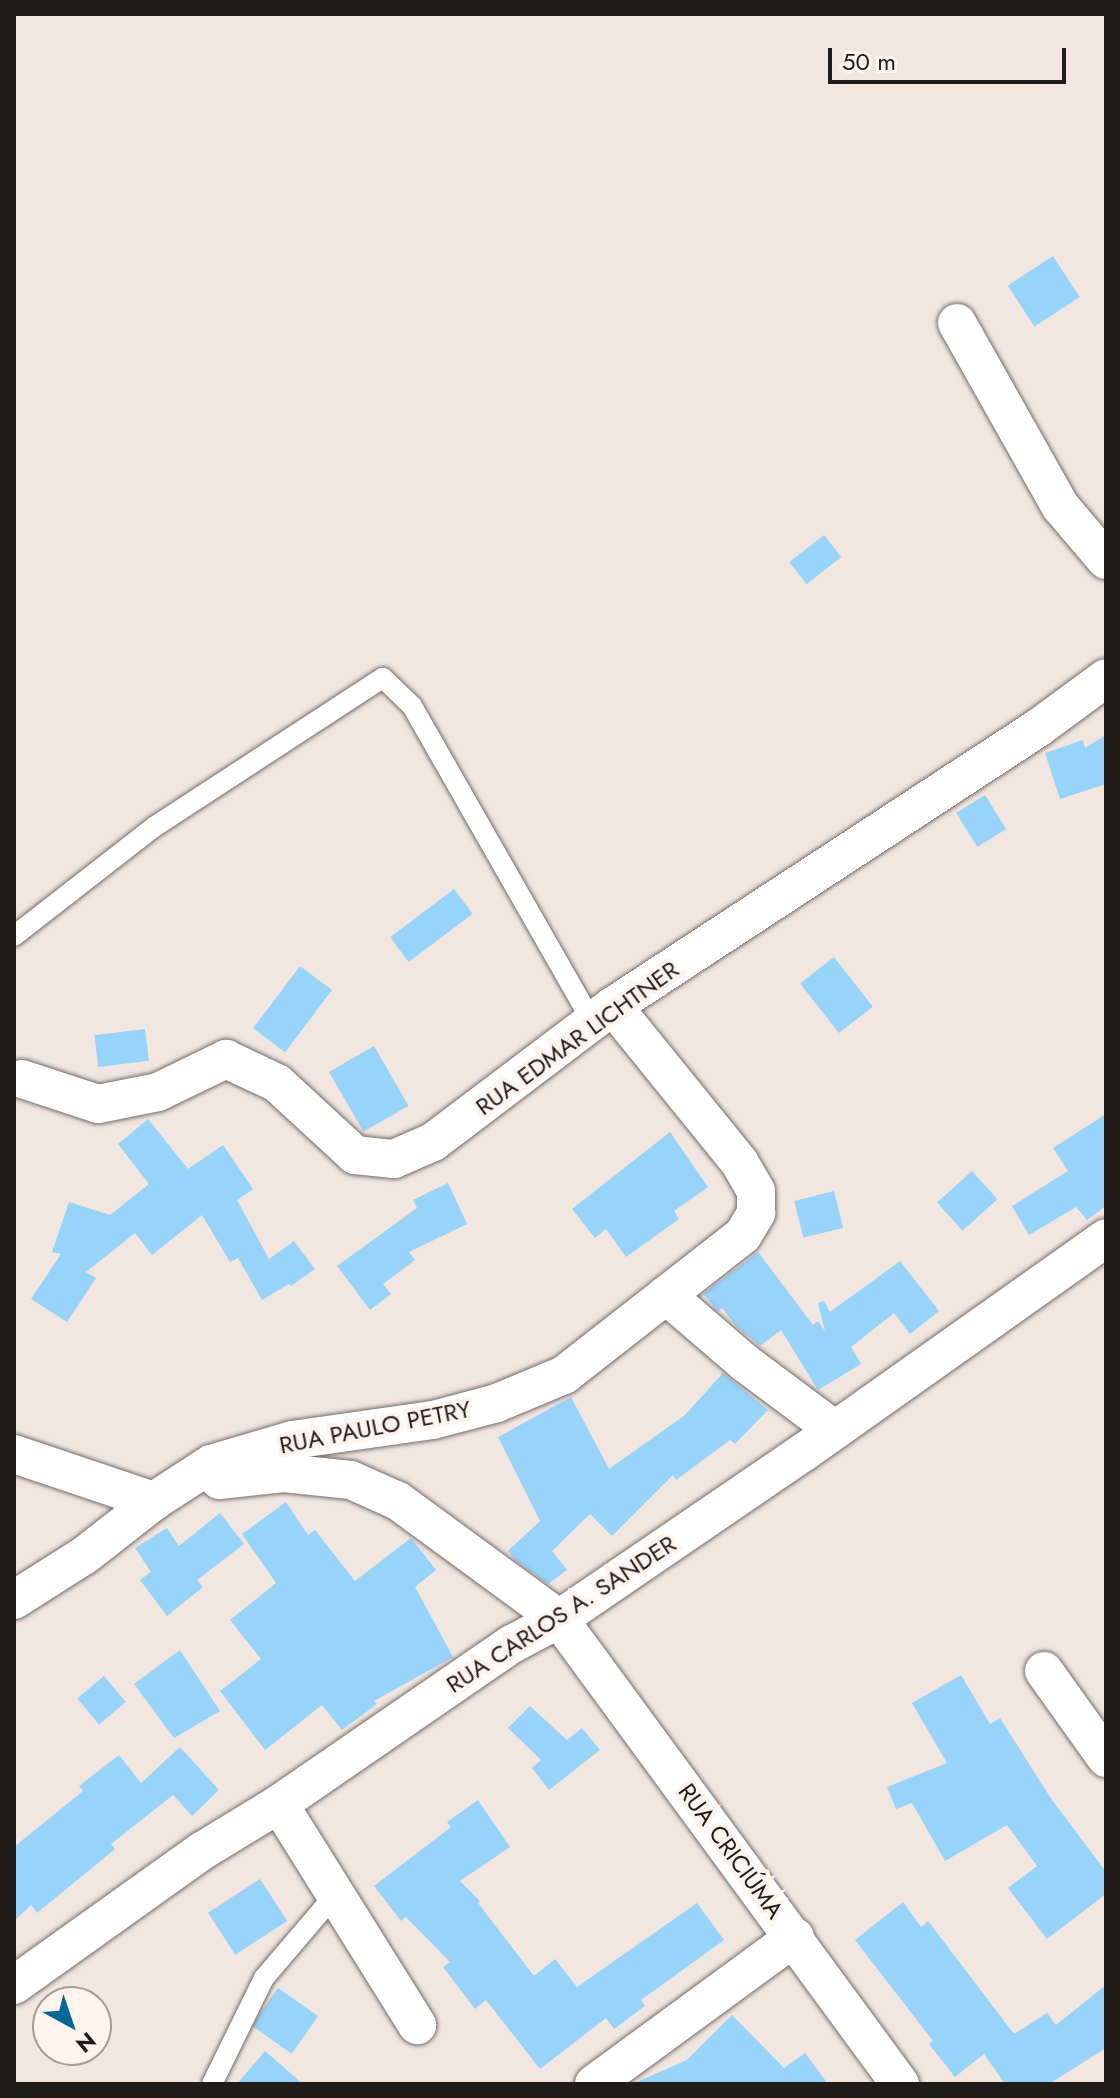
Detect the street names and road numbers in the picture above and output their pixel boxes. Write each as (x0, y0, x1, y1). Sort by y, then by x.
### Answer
street label: RUA EDMAR LICHTNER (470, 955, 684, 1121)
street label: RUA PAULO PETRY (277, 1394, 473, 1460)
street label: RUA CARLOS A. SANDER (441, 1529, 681, 1699)
street label: RUA CRICIÚMA (672, 1778, 790, 1924)

